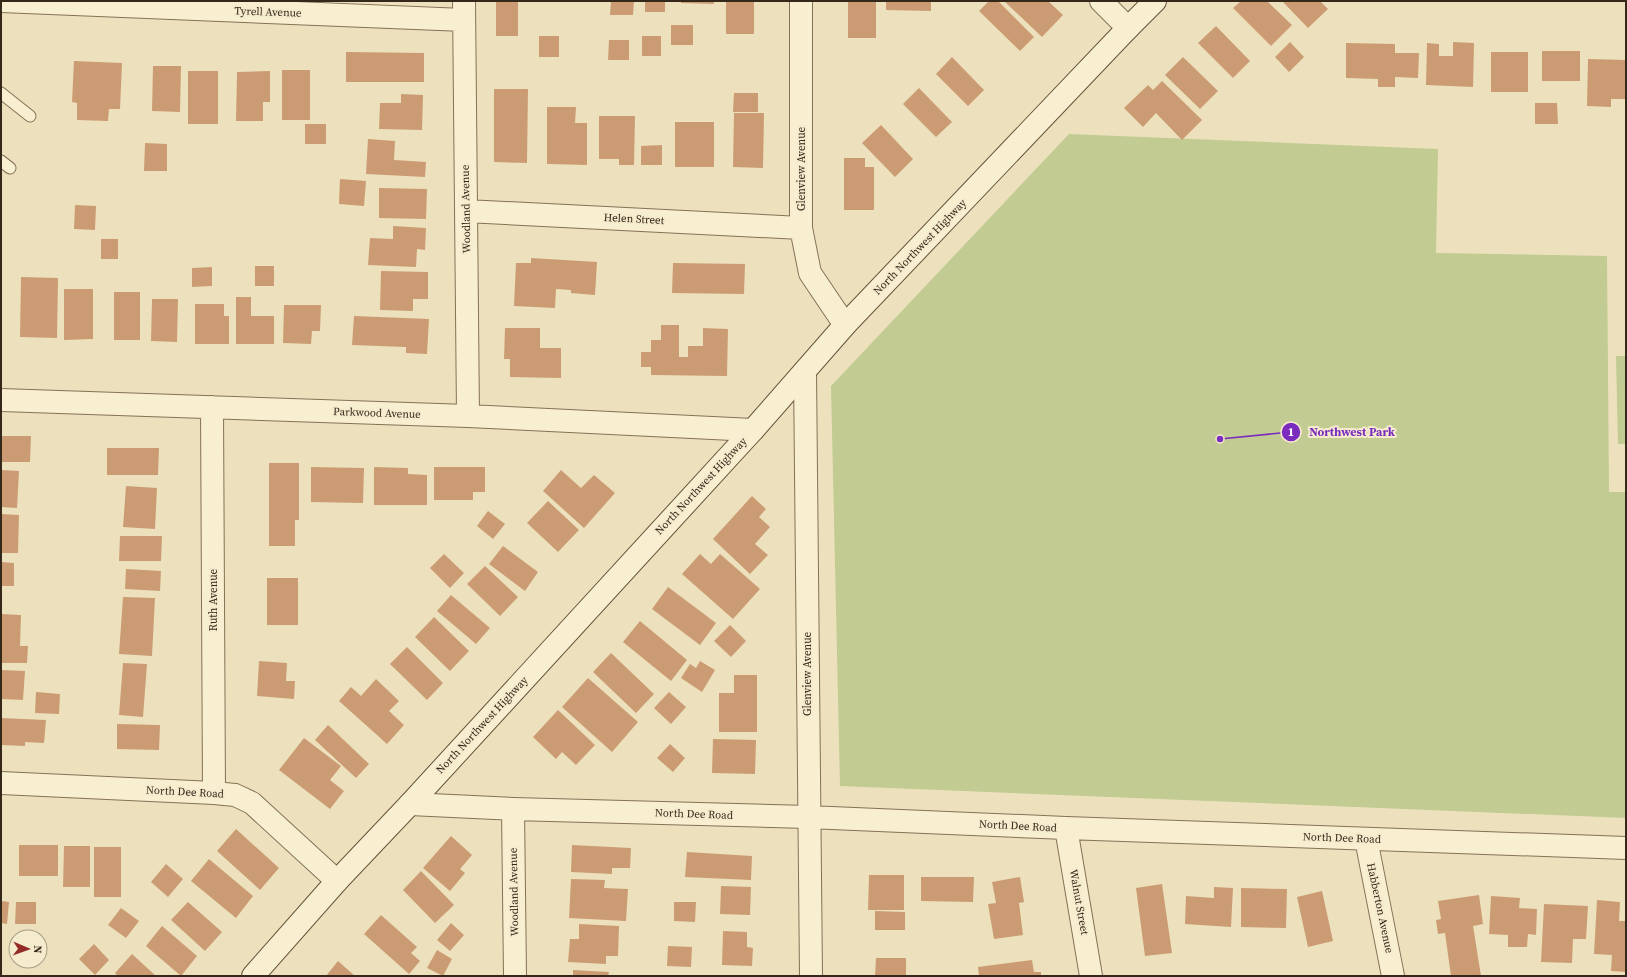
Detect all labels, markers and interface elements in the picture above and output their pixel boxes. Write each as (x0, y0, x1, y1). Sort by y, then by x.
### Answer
street label: Tyrell Avenue (234, 3, 302, 21)
street label: Glenview Avenue (794, 127, 809, 211)
street label: Woodland Avenue (458, 164, 474, 253)
street label: North Northwest Highway (870, 195, 970, 298)
street label: Helen Street (603, 210, 665, 228)
street label: Parkwood Avenue (333, 404, 421, 422)
callout: Northwest Park (1281, 420, 1403, 444)
text: 1 (1288, 424, 1294, 440)
text: Northwest Park (1309, 424, 1396, 440)
street label: North Northwest Highway (652, 434, 750, 538)
street label: Ruth Avenue (206, 568, 221, 631)
street label: Glenview Avenue (800, 632, 815, 716)
street label: North Northwest Highway (433, 673, 531, 777)
street label: North Dee Road (146, 782, 225, 802)
street label: North Dee Road (655, 805, 734, 823)
street label: North Dee Road (979, 816, 1058, 836)
street label: North Dee Road (1303, 829, 1382, 847)
street label: Woodland Avenue (506, 847, 522, 936)
street label: Habberton Avenue (1363, 861, 1397, 955)
street label: Walnut Street (1066, 868, 1092, 936)
north arrow (8, 929, 48, 969)
text: N (30, 945, 45, 954)

